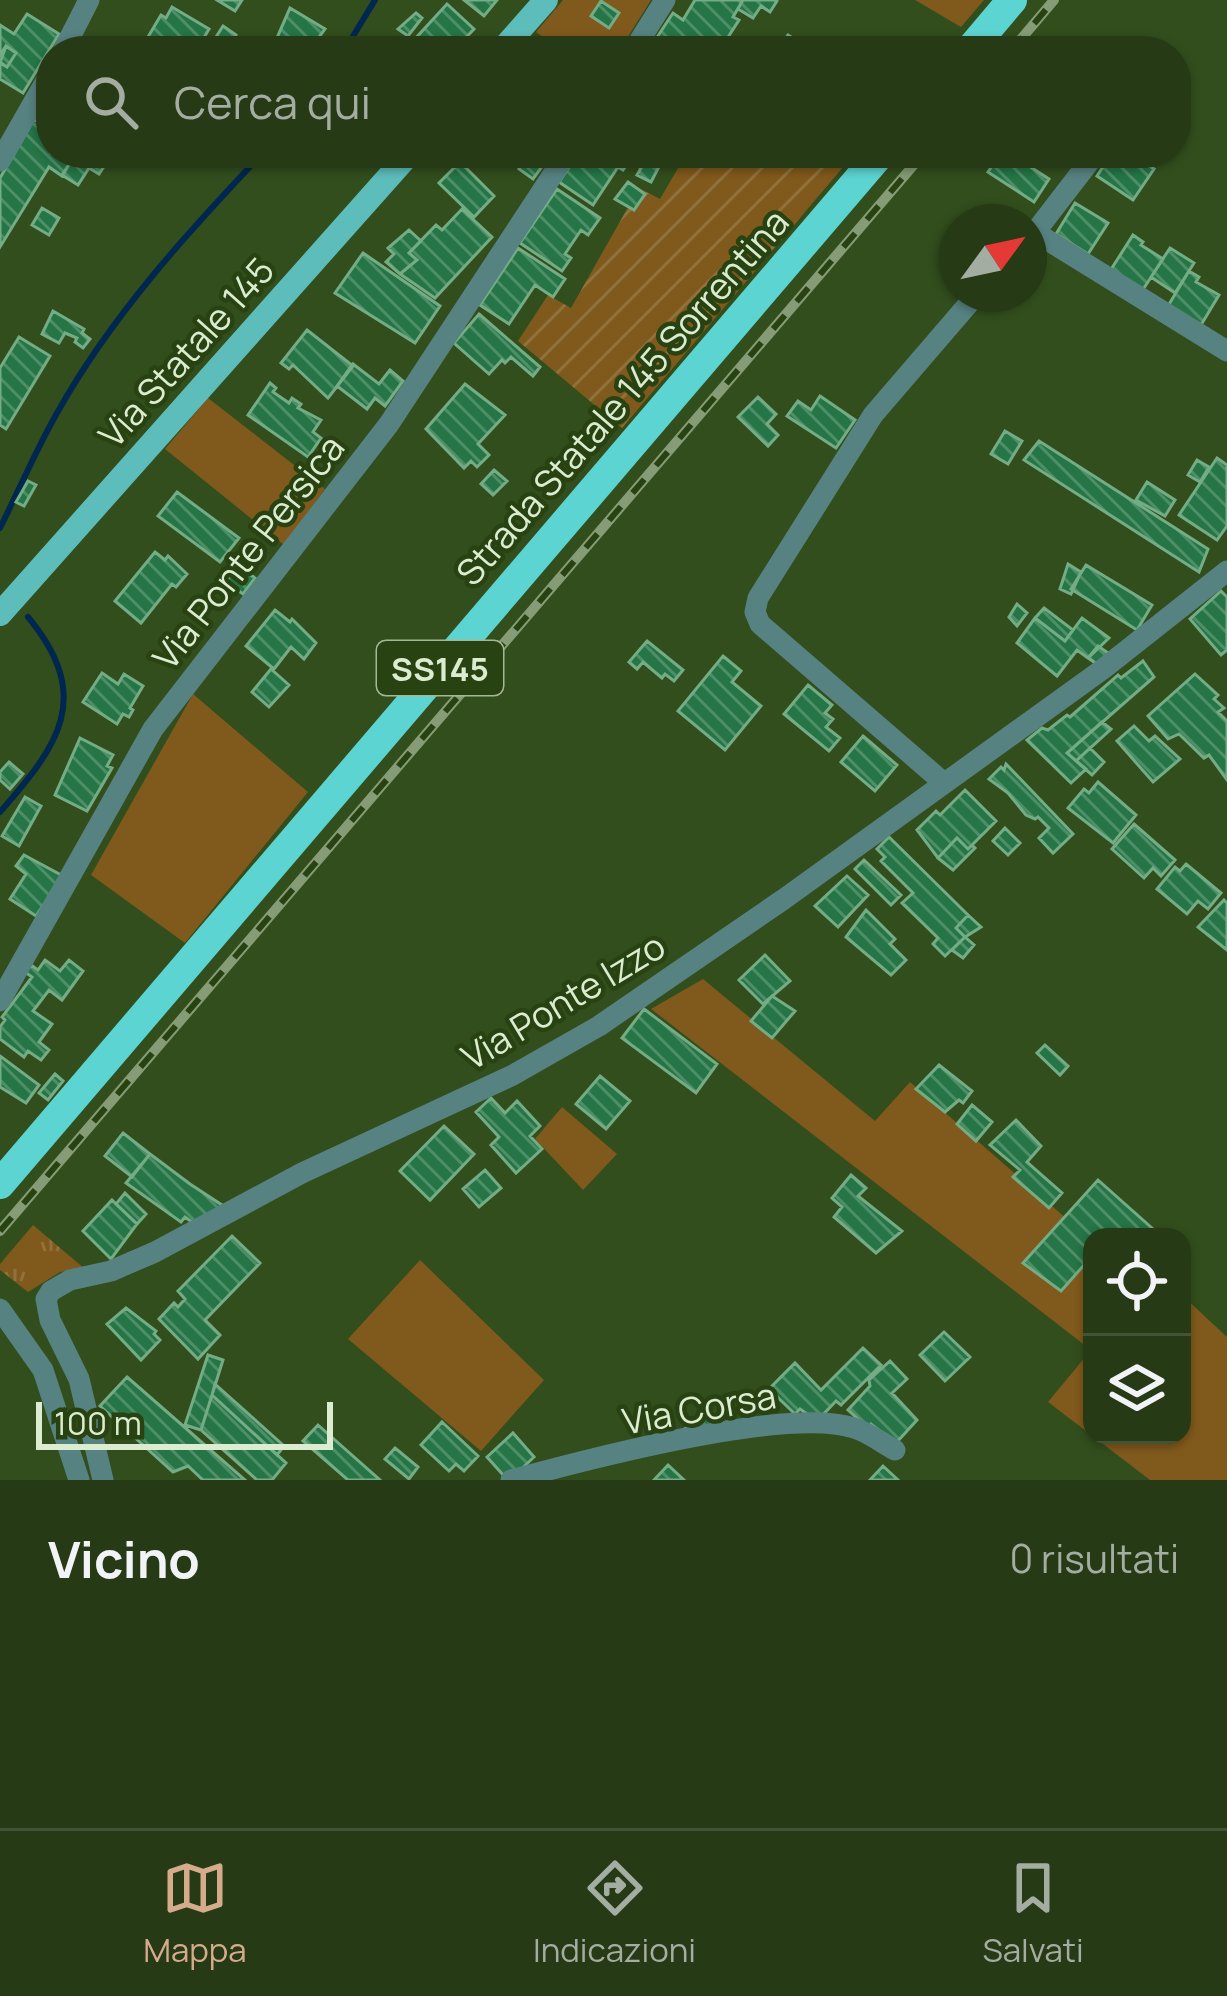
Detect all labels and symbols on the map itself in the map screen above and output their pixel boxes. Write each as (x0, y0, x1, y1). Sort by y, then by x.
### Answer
street label: Strada Statale 145 Sorrentina (445, 198, 799, 596)
north arrow (939, 204, 1047, 312)
street label: Via Statale 145 (87, 246, 285, 458)
street label: Via Ponte Persica (141, 425, 355, 679)
road number: SS145 (377, 641, 503, 695)
street label: Via Ponte Izzo (452, 921, 674, 1081)
street label: Via Corsa (619, 1370, 779, 1446)
scale bar (36, 1396, 333, 1449)

